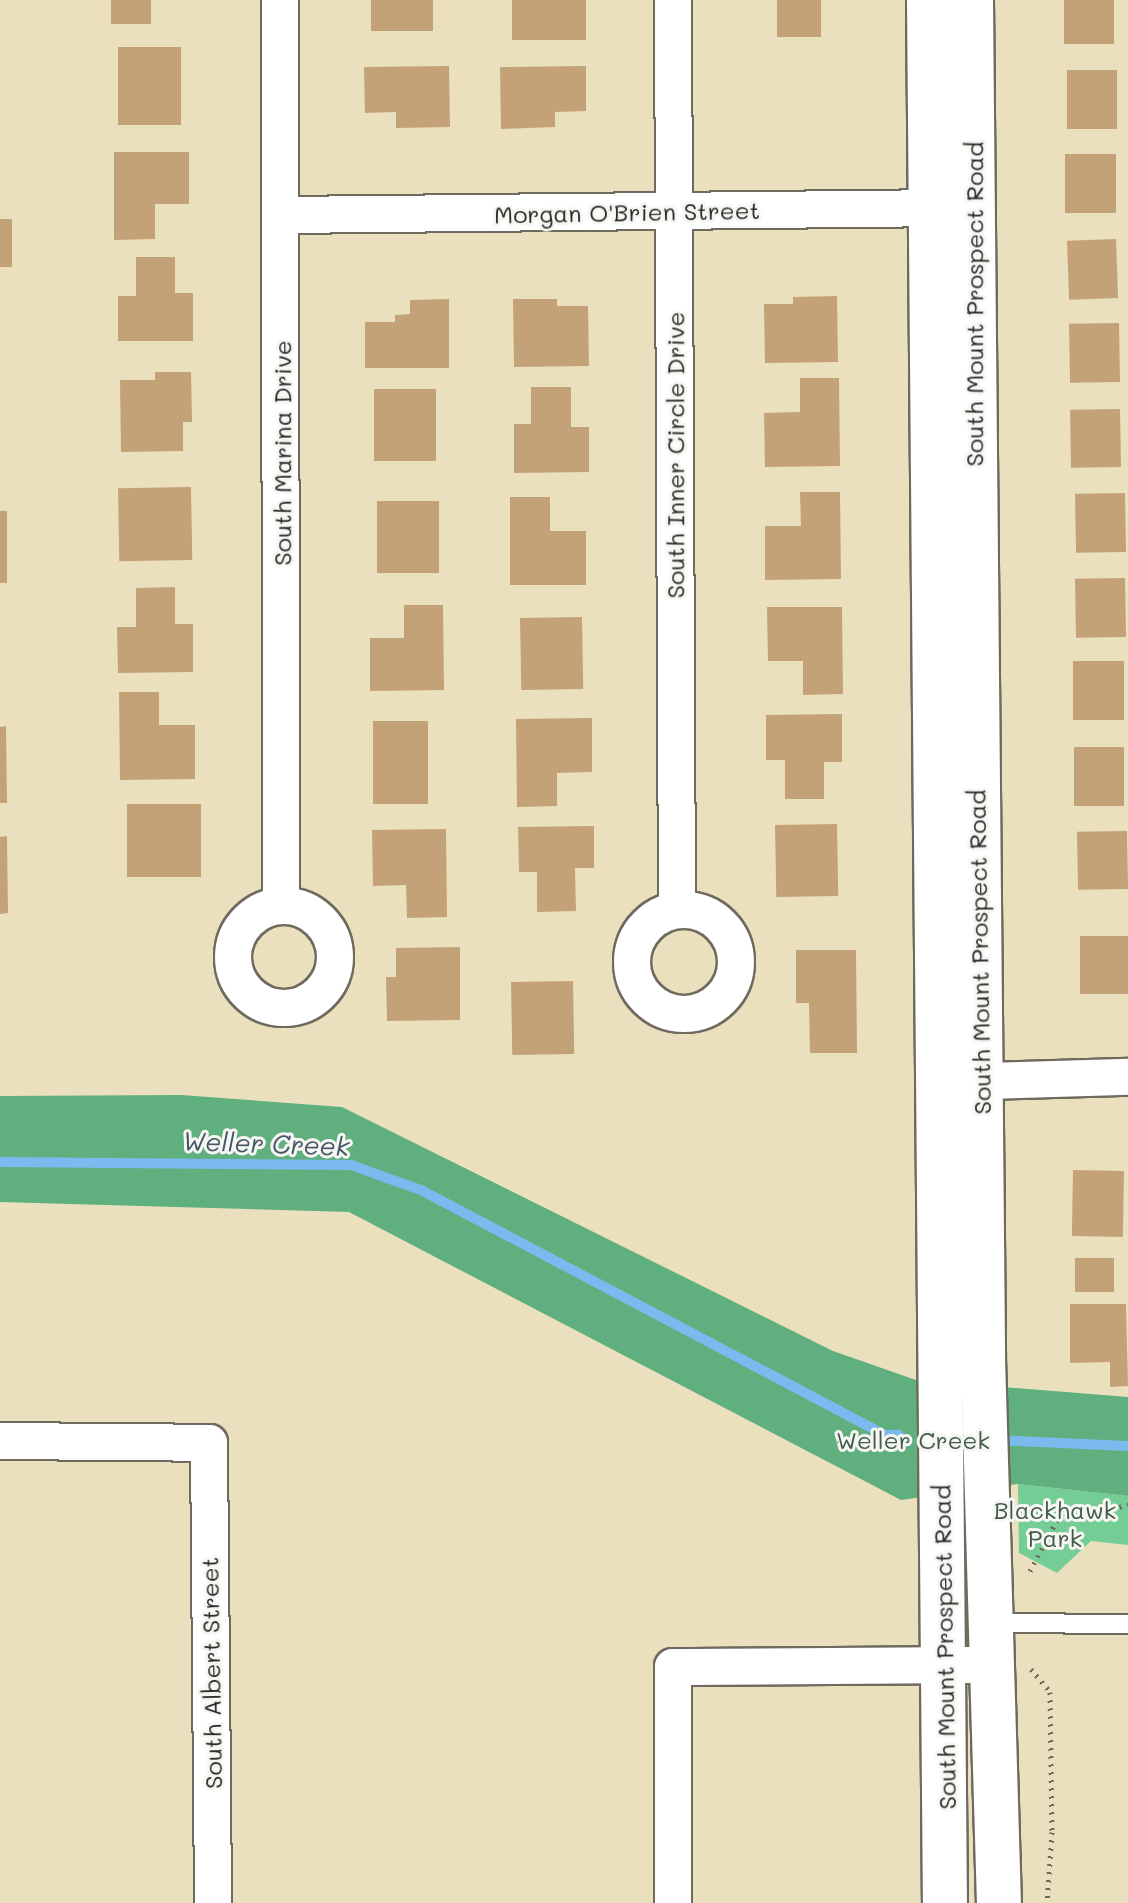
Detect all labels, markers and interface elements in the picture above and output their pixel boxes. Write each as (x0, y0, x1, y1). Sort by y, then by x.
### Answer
street label: South Mount Prospect Road (960, 141, 988, 467)
street label: Morgan O'Brien Street (494, 195, 760, 229)
street label: South Inner Circle Drive (661, 312, 689, 598)
street label: South Marina Drive (268, 340, 296, 566)
street label: South Mount Prospect Road (962, 789, 996, 1115)
water label: Weller Creek (182, 1125, 350, 1163)
park label: Weller Creek (836, 1426, 990, 1454)
street label: South Mount Prospect Road (927, 1484, 961, 1810)
park label: Blackhawk Park (994, 1496, 1116, 1552)
street label: South Albert Street (195, 1557, 227, 1789)

